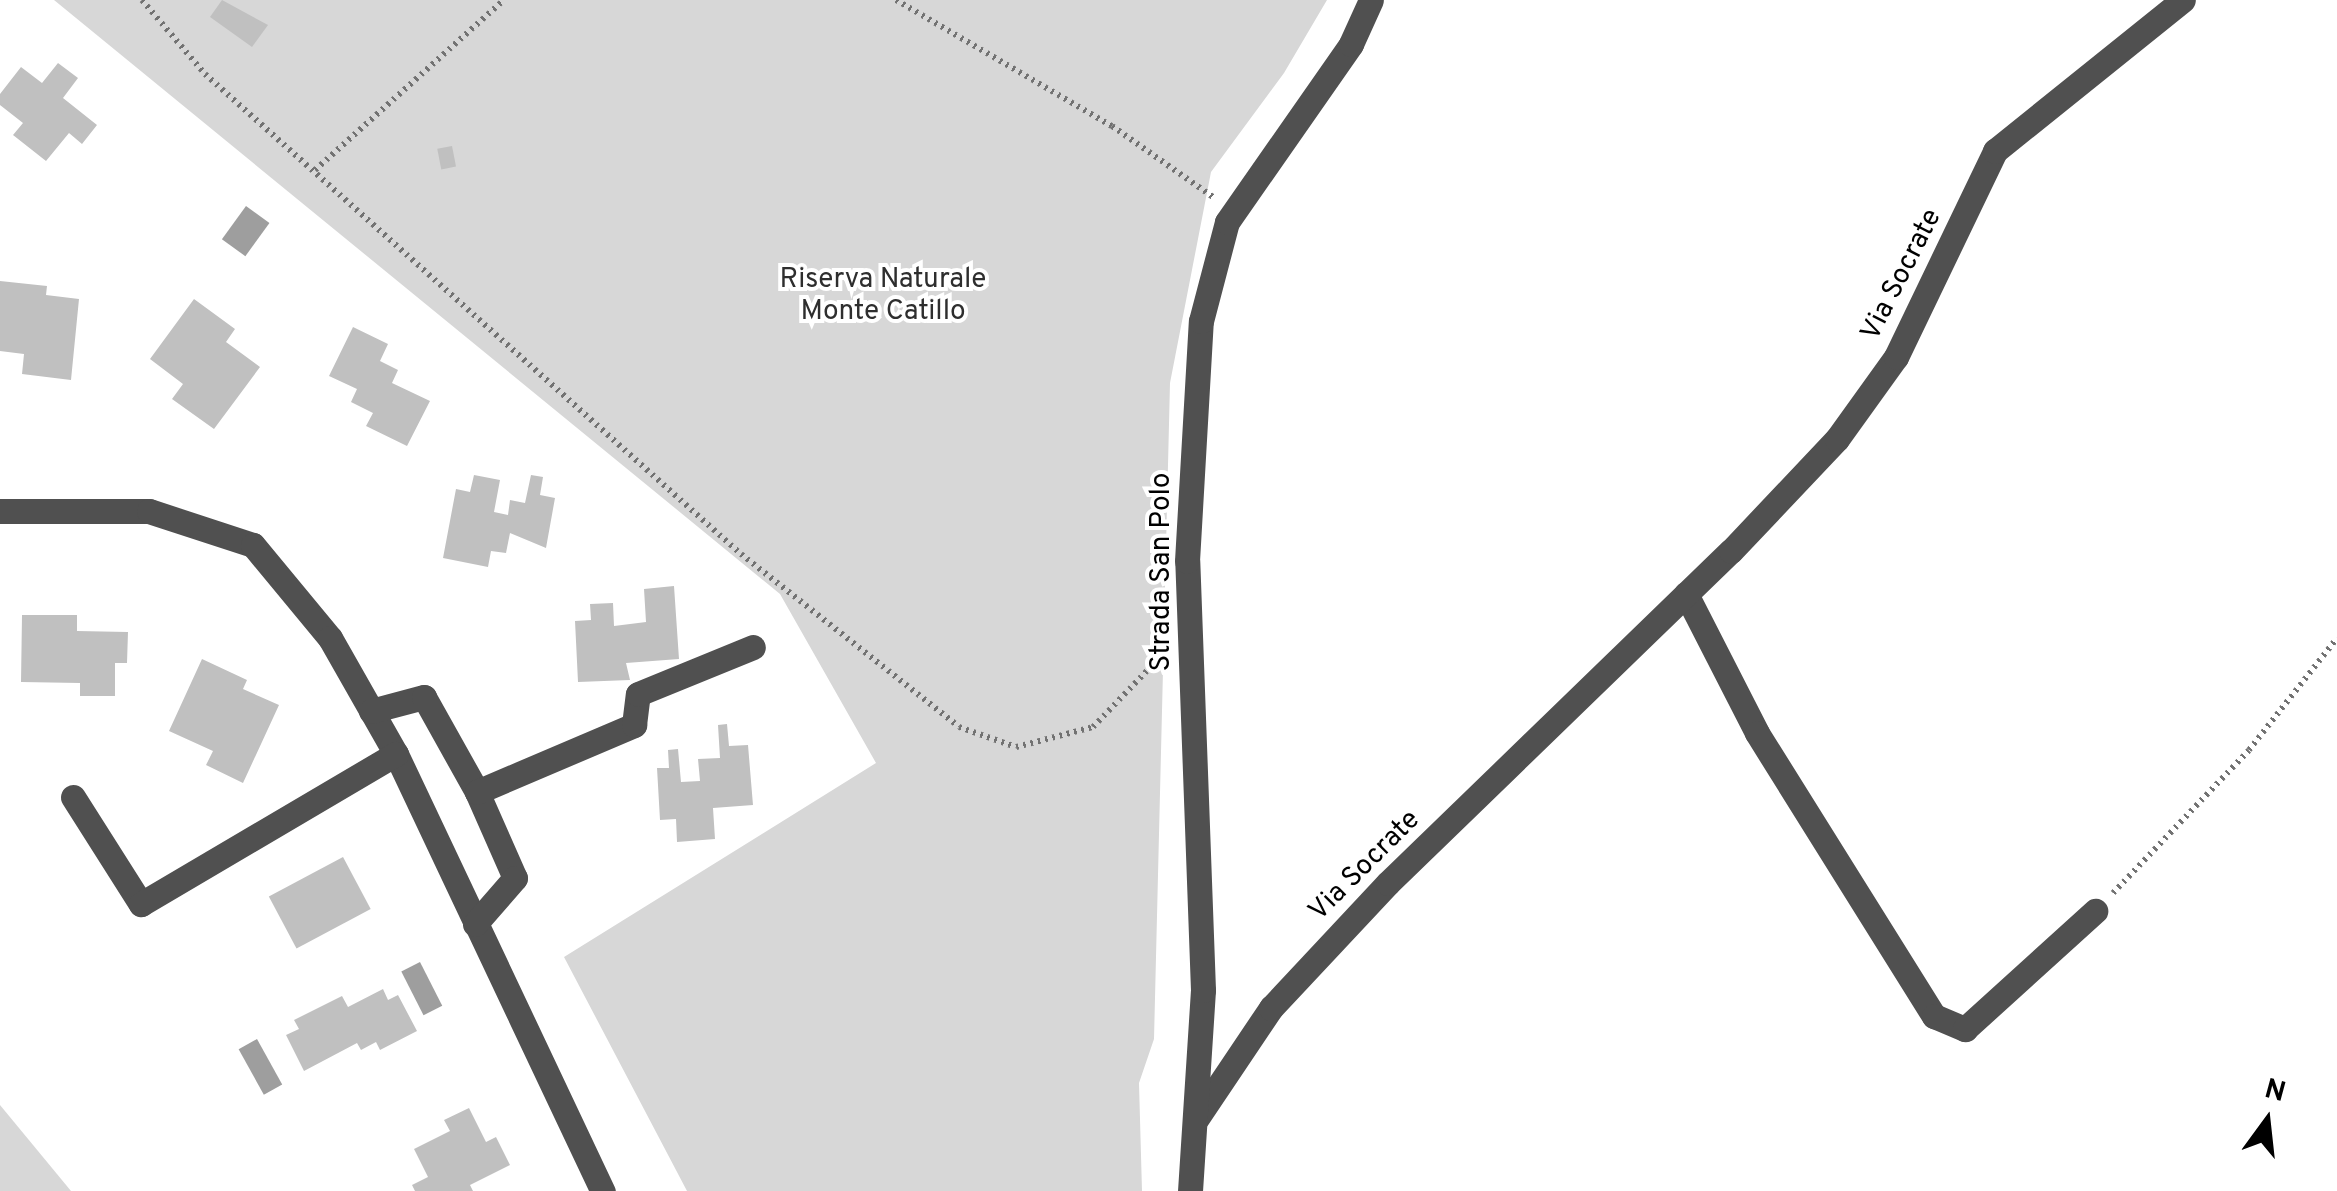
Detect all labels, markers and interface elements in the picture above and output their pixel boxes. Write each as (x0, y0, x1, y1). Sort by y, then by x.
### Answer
street label: Via Socrate (1855, 204, 1949, 346)
park label: Riserva Naturale Monte Catillo (780, 263, 986, 329)
street label: Strada San Polo (1145, 473, 1179, 671)
street label: Via Socrate (1303, 804, 1427, 928)
north arrow (2217, 1071, 2317, 1171)
text: N (2260, 1072, 2289, 1112)

